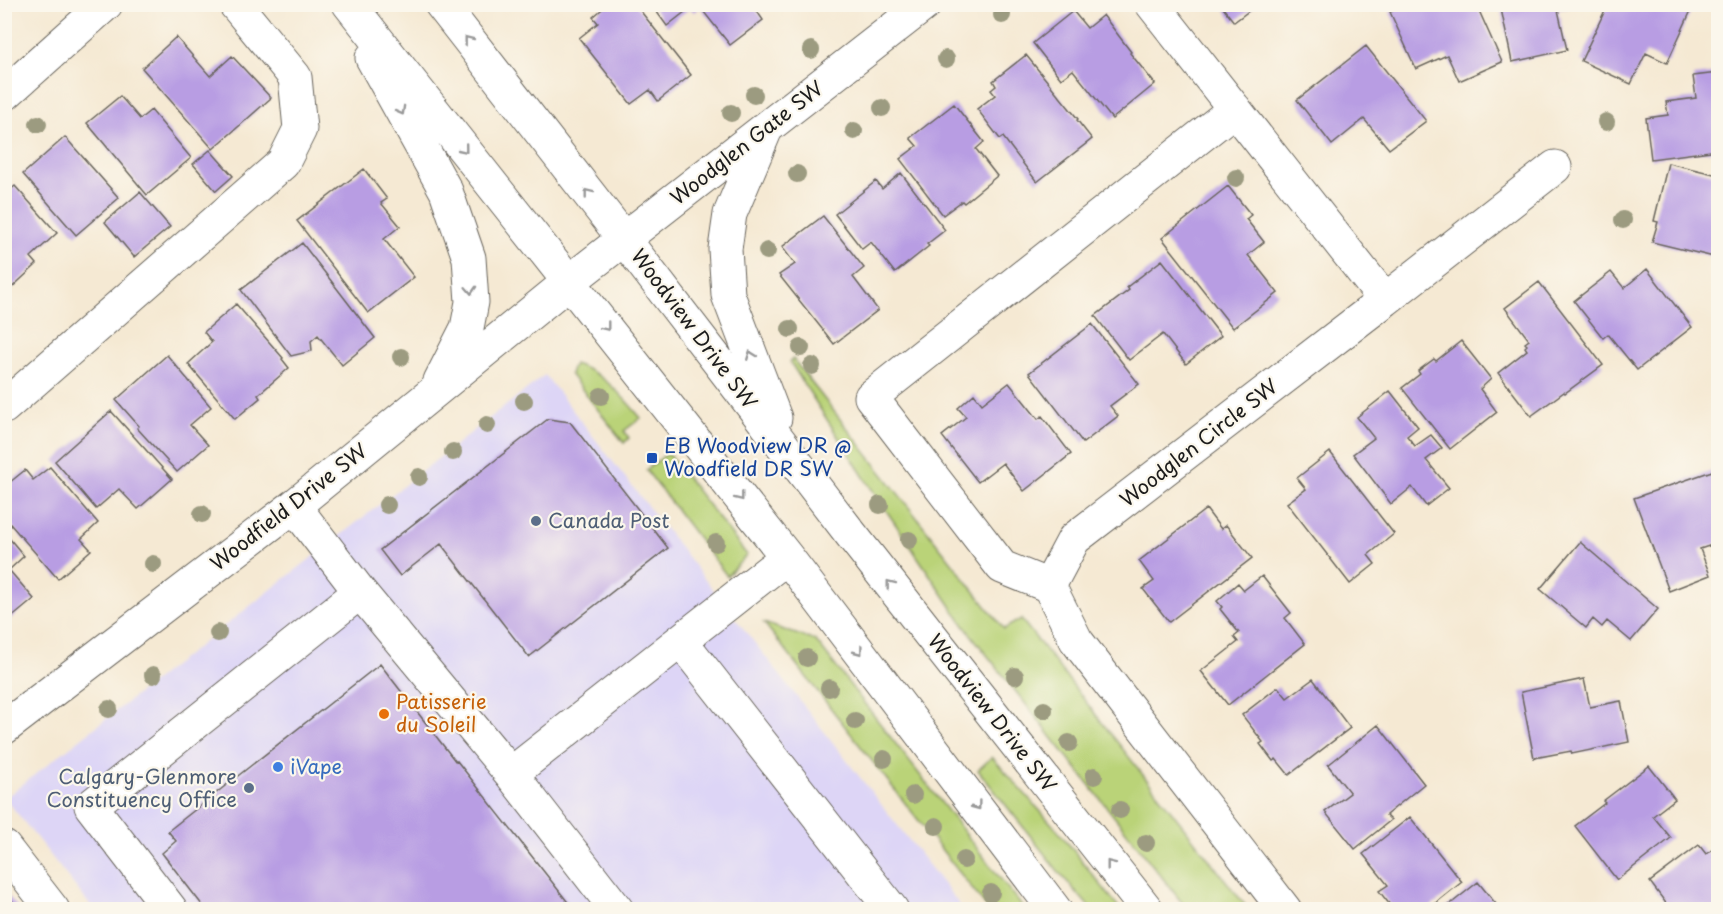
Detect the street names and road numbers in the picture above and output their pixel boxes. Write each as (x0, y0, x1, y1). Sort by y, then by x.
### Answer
street label: Woodglen Gate SW (663, 73, 830, 212)
street label: Woodview Drive SW (625, 242, 765, 415)
street label: Woodglen Circle SW (1113, 371, 1284, 514)
street label: Woodfield Drive SW (203, 435, 374, 577)
street label: Woodview Drive SW (921, 627, 1065, 798)

